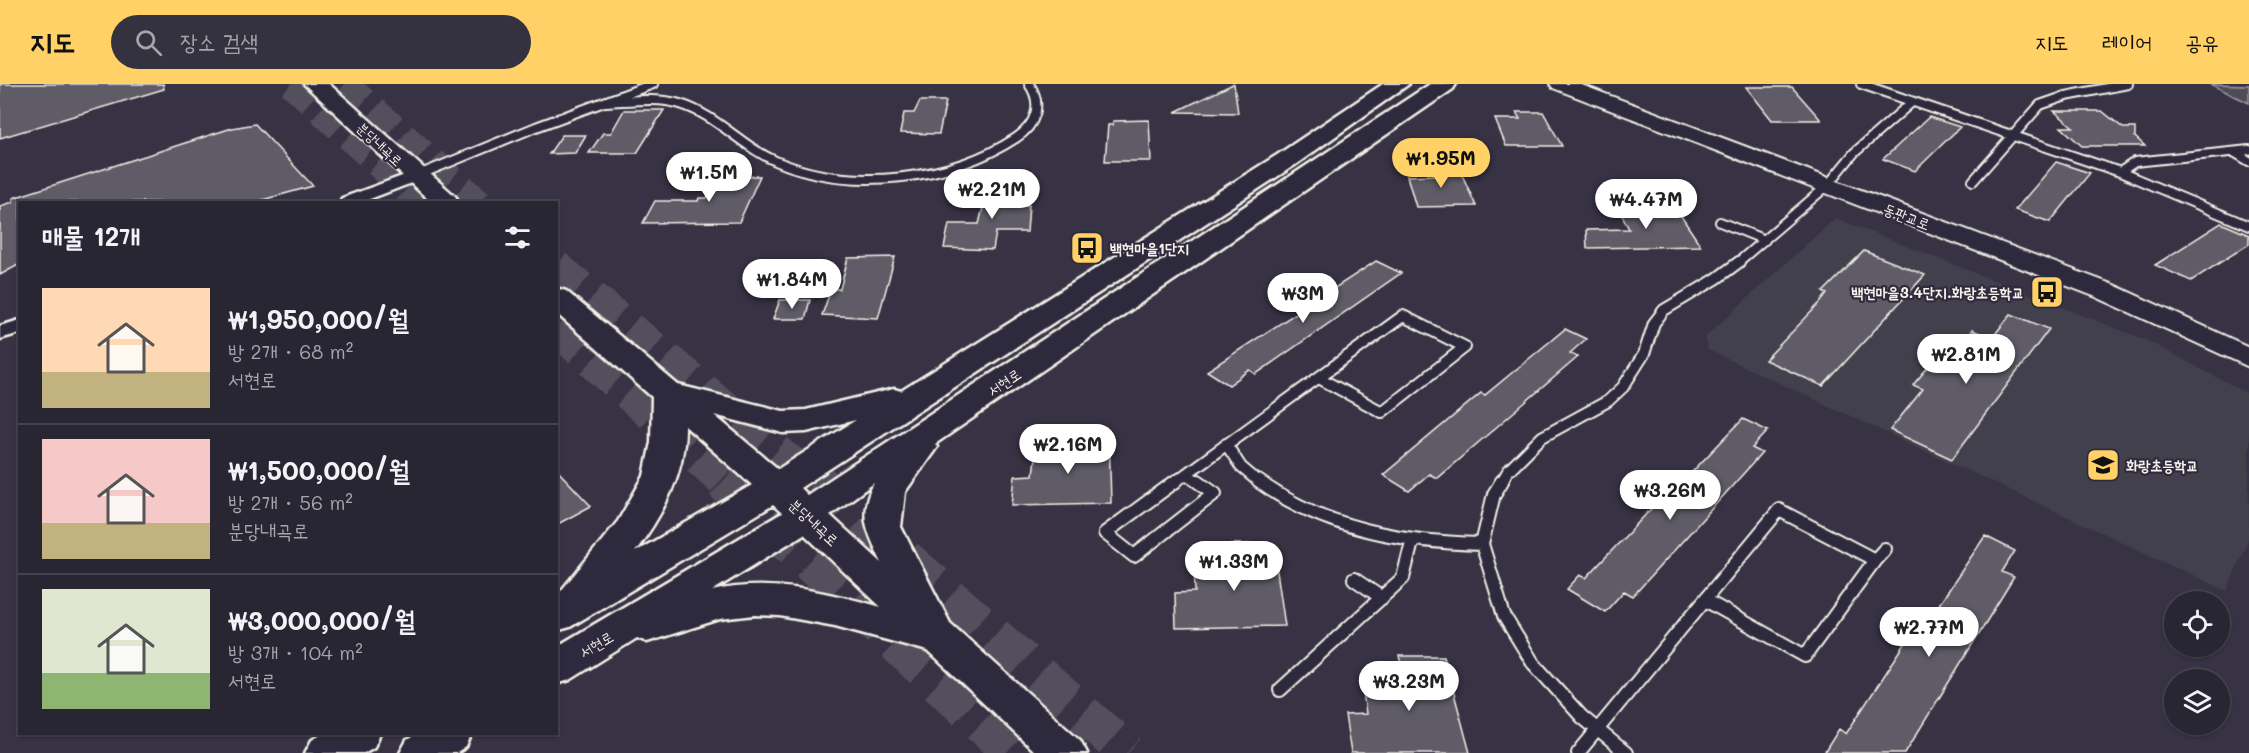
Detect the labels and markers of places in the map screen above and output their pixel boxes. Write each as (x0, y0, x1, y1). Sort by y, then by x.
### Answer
pin: ₩1.95M (1392, 138, 1490, 189)
pin: ₩1.5M (667, 152, 751, 203)
pin: ₩2.21M (943, 169, 1041, 220)
pin: ₩4.47M (1597, 179, 1695, 230)
bus stop icon: 백현마을1단지 (1069, 230, 1105, 266)
place label: 백현마을1단지 (1110, 238, 1189, 258)
pin: ₩1.84M (743, 259, 841, 310)
pin: ₩3M (1274, 273, 1332, 324)
bus stop icon: 백현마을3.4단지.화랑초등학교 (2029, 274, 2065, 310)
place label: 백현마을3.4단지.화랑초등학교 (1851, 282, 2024, 302)
pin: ₩2.81M (1917, 334, 2015, 385)
pin: ₩2.16M (1019, 424, 1117, 475)
school or university icon: 화랑초등학교 (2085, 447, 2121, 483)
place label: 화랑초등학교 (2126, 455, 2198, 475)
pin: ₩3.26M (1621, 470, 1719, 521)
pin: ₩1.33M (1185, 541, 1283, 592)
pin: ₩2.77M (1880, 607, 1978, 658)
pin: ₩3.23M (1360, 661, 1458, 712)

